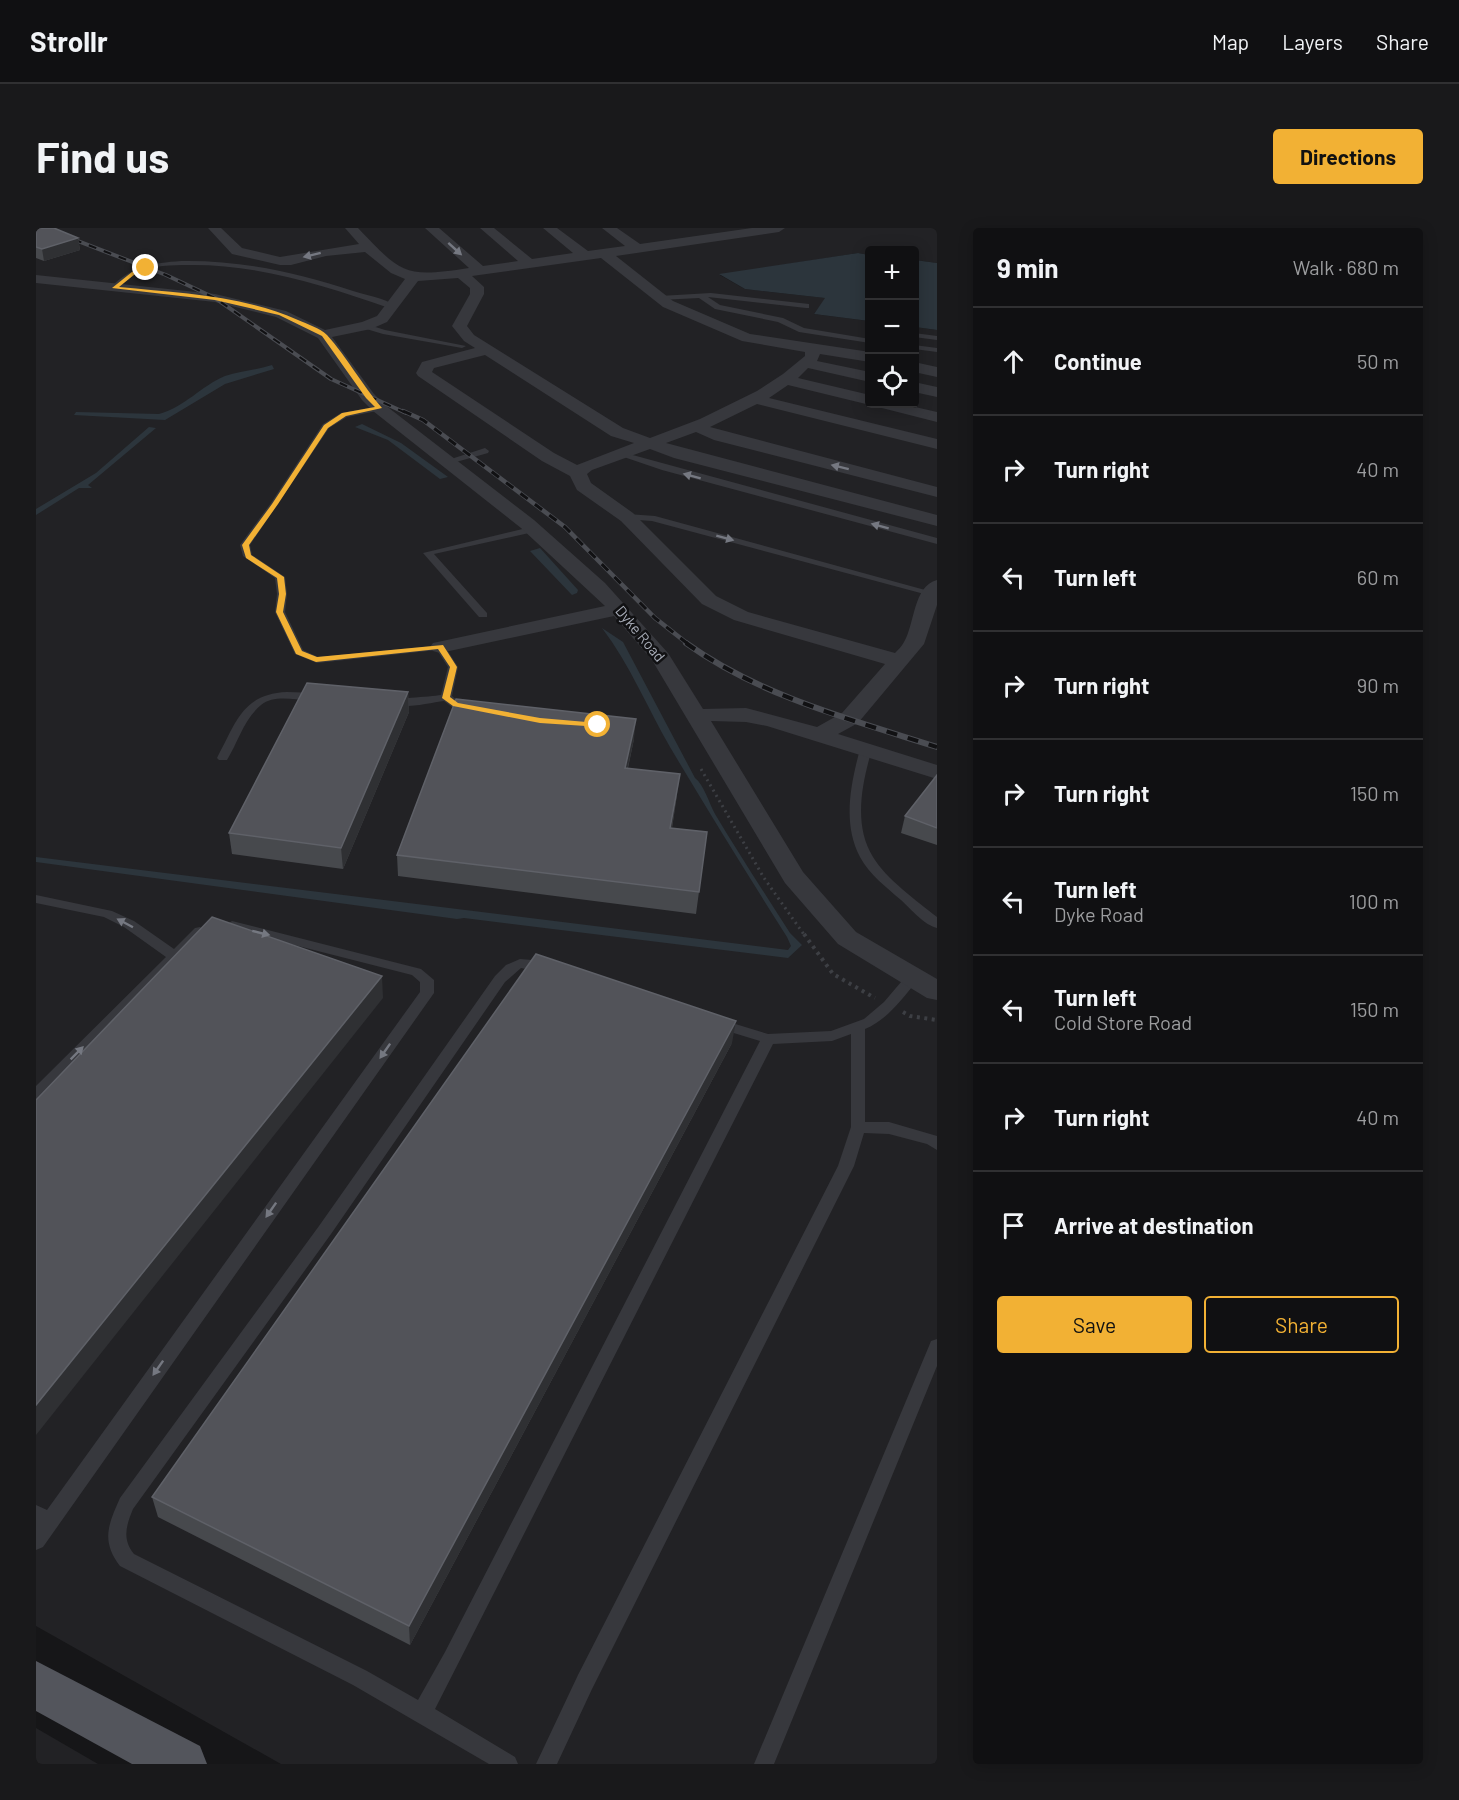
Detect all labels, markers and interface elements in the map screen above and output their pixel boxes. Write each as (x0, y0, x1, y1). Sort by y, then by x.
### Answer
text: Strollr (30, 24, 108, 58)
text: Map (1212, 29, 1249, 54)
text: Layers (1282, 29, 1343, 54)
text: Share (1376, 29, 1429, 54)
button: Directions (1273, 129, 1423, 184)
text: Find us (36, 131, 169, 181)
one-way arrow (448, 242, 463, 256)
map controls (865, 246, 919, 408)
button: + (865, 246, 919, 300)
one-way arrow (303, 250, 321, 260)
text: 9 min (997, 252, 1059, 283)
route end (132, 254, 158, 280)
text: Walk · 680 m (1293, 255, 1399, 279)
button: − (865, 300, 919, 354)
icon: ahead (997, 345, 1030, 378)
text: Continue (1054, 348, 1142, 374)
text: 50 m (1357, 349, 1399, 373)
button: locate (865, 354, 919, 408)
icon: right (997, 453, 1030, 486)
text: Turn right (1054, 456, 1149, 482)
text: 40 m (1356, 457, 1399, 481)
one-way arrow (830, 461, 849, 471)
one-way arrow (683, 470, 701, 480)
one-way arrow (871, 521, 889, 530)
one-way arrow (716, 534, 734, 543)
icon: left (997, 561, 1030, 594)
text: Turn left (1054, 564, 1137, 590)
text: 60 m (1357, 565, 1399, 589)
street label: Dyke Road (612, 602, 669, 665)
icon: right (997, 669, 1030, 702)
text: Turn right (1054, 672, 1149, 698)
text: 90 m (1357, 673, 1399, 697)
route start (584, 711, 610, 737)
icon: right (997, 777, 1030, 810)
text: Turn right (1054, 780, 1149, 806)
text: 150 m (1350, 781, 1399, 805)
text: Turn left (1054, 876, 1137, 902)
icon: left (997, 885, 1030, 918)
text: 100 m (1349, 889, 1399, 913)
text: Dyke Road (1054, 902, 1144, 926)
one-way arrow (116, 918, 133, 928)
one-way arrow (252, 928, 270, 938)
text: Turn left (1054, 984, 1137, 1010)
icon: left (997, 993, 1030, 1026)
text: 150 m (1350, 997, 1399, 1021)
text: Cold Store Road (1054, 1010, 1192, 1034)
one-way arrow (379, 1042, 391, 1058)
one-way arrow (70, 1046, 84, 1061)
icon: right (997, 1101, 1030, 1134)
text: Turn right (1054, 1104, 1149, 1130)
text: 40 m (1356, 1105, 1399, 1129)
one-way arrow (266, 1202, 278, 1217)
icon: arrive (997, 1209, 1030, 1242)
text: Arrive at destination (1054, 1212, 1253, 1238)
button: Save (997, 1296, 1192, 1353)
button: Share (1204, 1296, 1399, 1353)
one-way arrow (152, 1360, 164, 1376)

